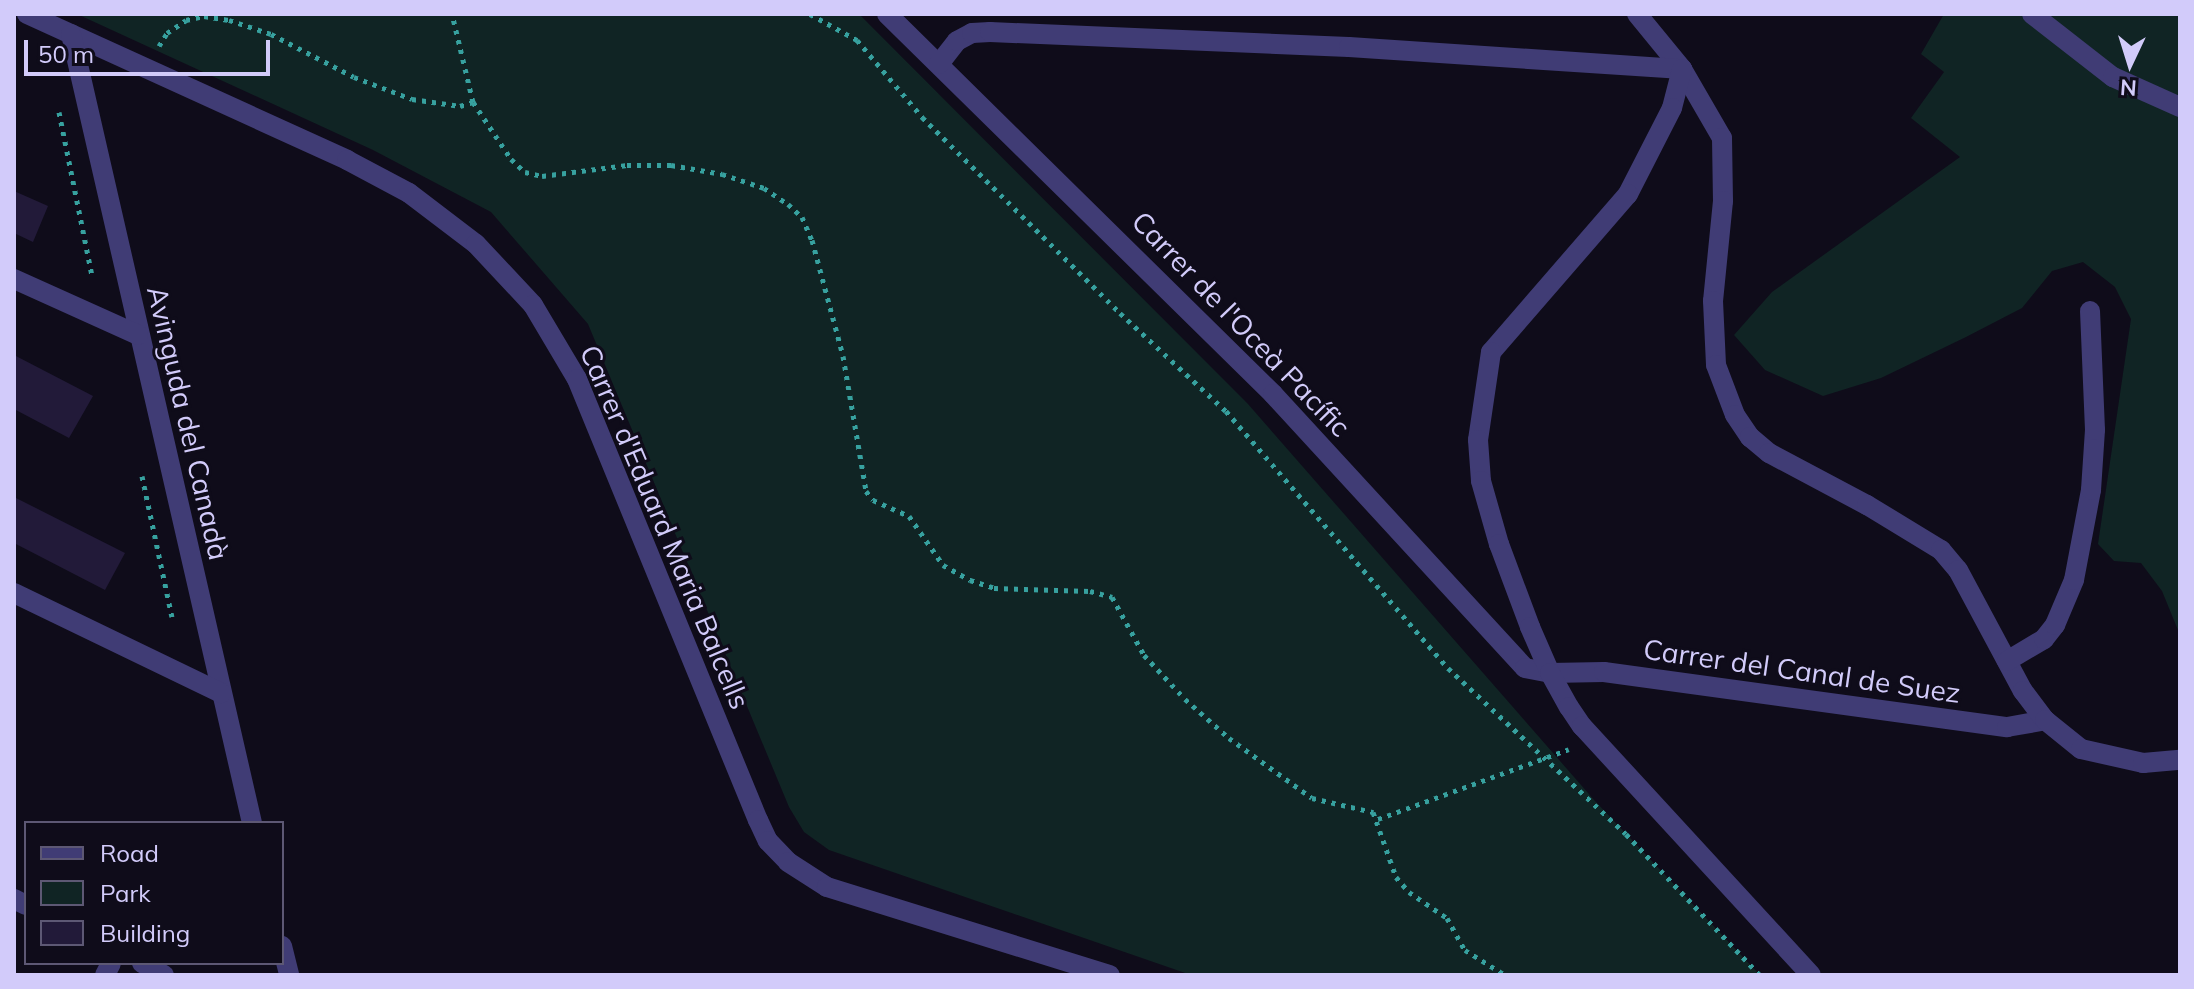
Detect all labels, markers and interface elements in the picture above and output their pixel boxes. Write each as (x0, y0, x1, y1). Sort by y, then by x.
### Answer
scale bar (28, 24, 274, 74)
north arrow (2090, 24, 2170, 104)
text: 50 m (38, 39, 94, 69)
text: N (2119, 73, 2138, 102)
street label: Carrer de l'Oceà Pacífic (1125, 204, 1357, 444)
street label: Avinguda del Canadà (140, 283, 236, 563)
street label: Carrer d'Eduard Maria Balcells (573, 340, 757, 714)
street label: Carrer del Canal de Suez (1641, 632, 1963, 710)
legend (24, 821, 284, 965)
text: Road (100, 838, 159, 868)
text: Park (100, 878, 151, 908)
text: Building (100, 918, 190, 948)

